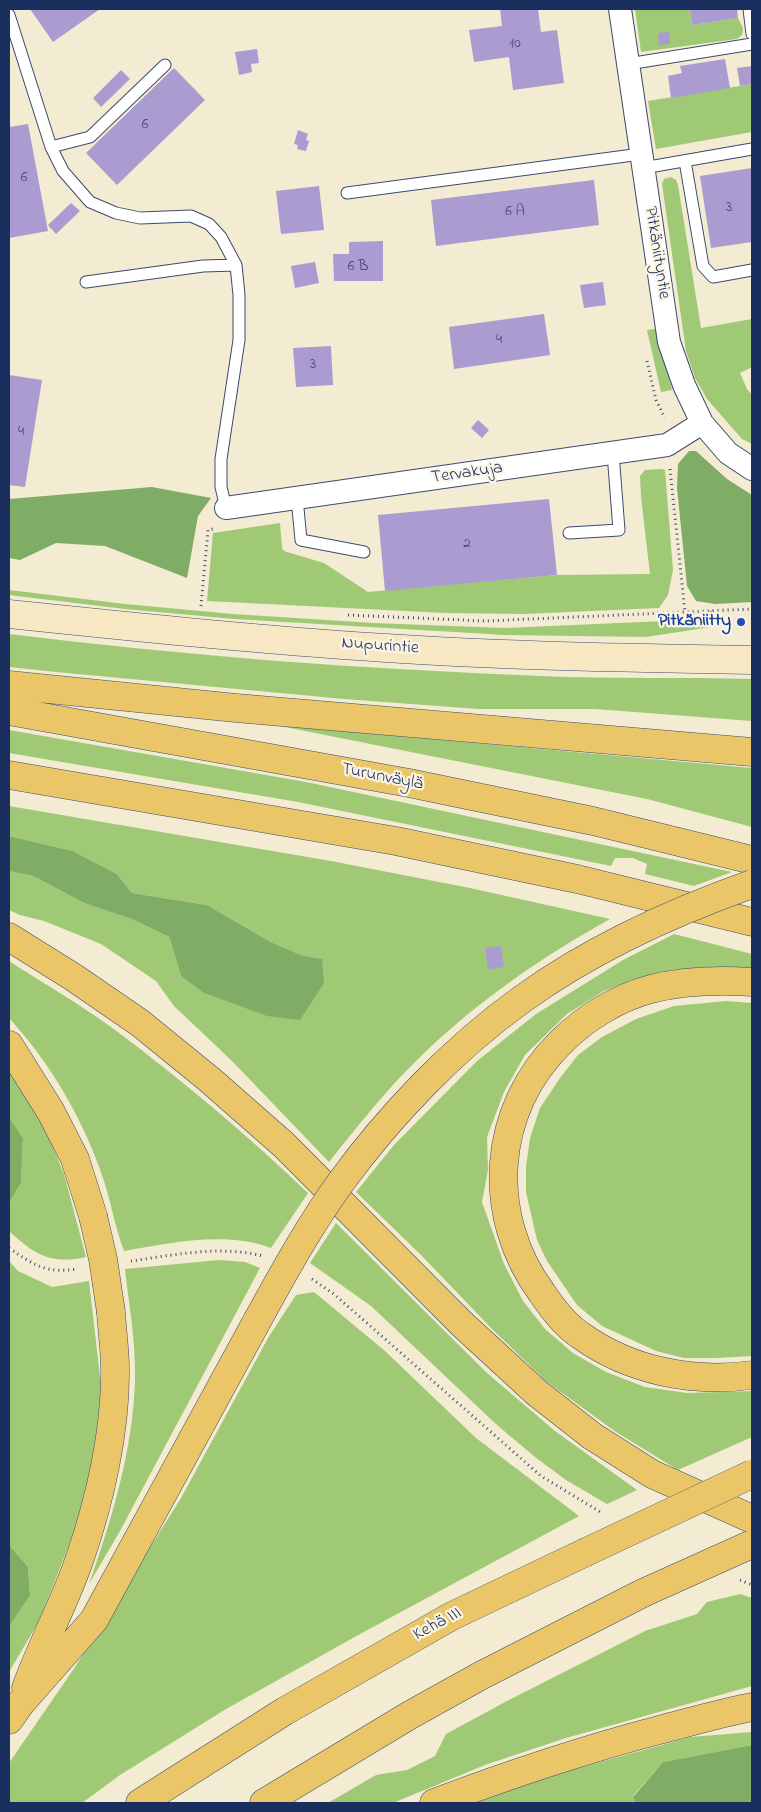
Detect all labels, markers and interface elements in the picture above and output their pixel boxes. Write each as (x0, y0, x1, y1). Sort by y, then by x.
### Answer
house number: 10 (509, 36, 521, 54)
house number: 6 (142, 117, 148, 135)
house number: 6 (21, 170, 27, 188)
house number: 3 (726, 200, 732, 218)
house number: 6 A (505, 204, 525, 222)
street label: Pitkäniityntie (638, 205, 674, 301)
house number: 6 B (348, 259, 368, 277)
house number: 4 (496, 332, 502, 350)
house number: 3 (310, 357, 316, 375)
house number: 4 (18, 424, 24, 442)
street label: Tervakuja (430, 458, 504, 490)
house number: 2 (463, 536, 471, 554)
place label: Pitkäniitty (658, 611, 731, 633)
marker: Pitkäniitty (735, 616, 747, 628)
street label: Nupurintie (341, 634, 419, 660)
street label: Turunväylä (340, 760, 424, 796)
street label: Kehä III (410, 1603, 466, 1647)

